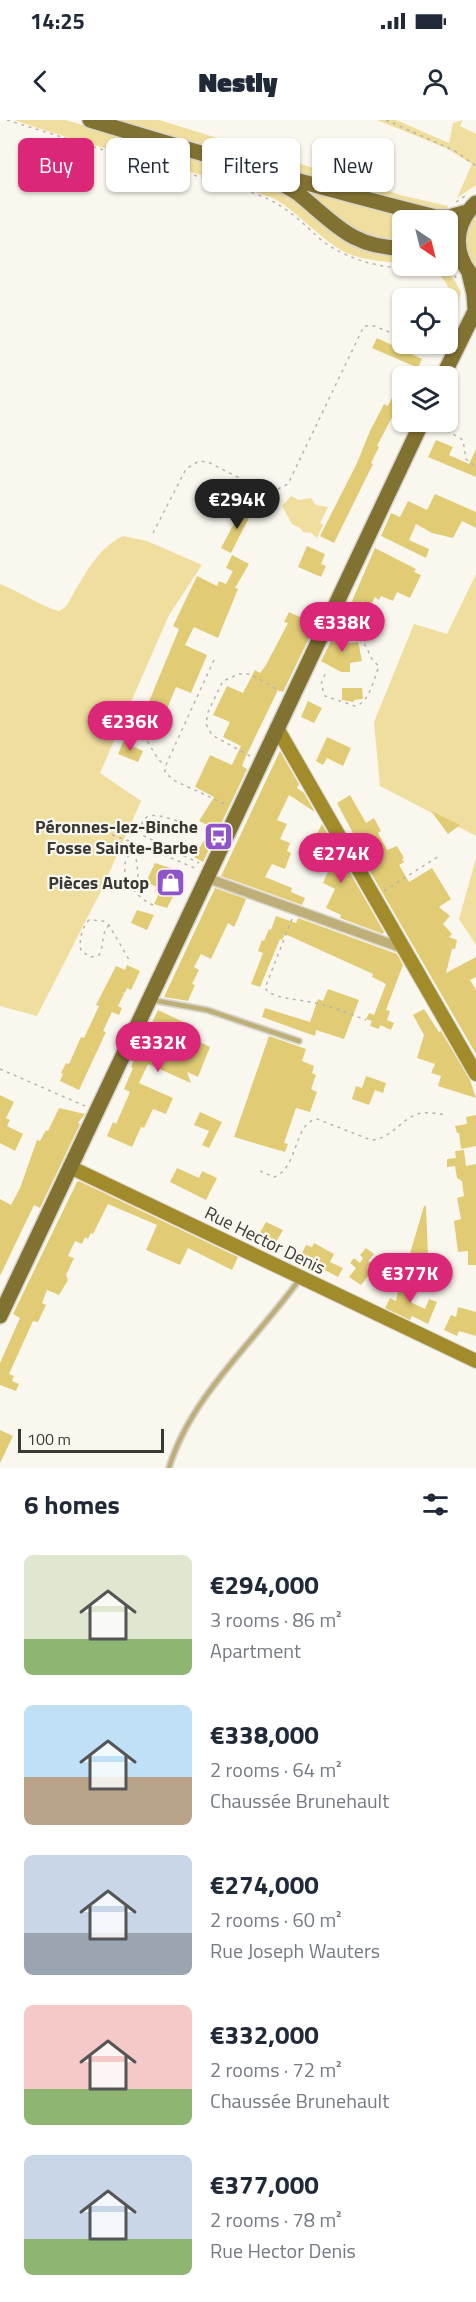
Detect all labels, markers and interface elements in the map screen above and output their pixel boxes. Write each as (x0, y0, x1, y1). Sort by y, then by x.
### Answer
text: 14:25 (30, 4, 85, 38)
text: Nestly (198, 61, 278, 102)
icon: back (24, 65, 57, 98)
icon: person (419, 65, 452, 98)
chip: Buy (18, 138, 94, 192)
chip: Rent (106, 138, 190, 192)
chip: Filters (202, 138, 300, 192)
chip: New (312, 138, 394, 192)
north arrow (392, 210, 458, 276)
map controls (392, 210, 458, 432)
button: locate (392, 288, 458, 354)
button: layers (392, 366, 458, 432)
pin: €294K (195, 479, 279, 530)
text: €294K (209, 483, 265, 514)
pin: €338K (300, 602, 384, 653)
text: €338K (314, 606, 370, 637)
pin: €236K (88, 701, 172, 752)
text: €236K (102, 705, 158, 736)
place label: Péronnes-lez-Binche Fosse Sainte-Barbe (35, 813, 198, 861)
bus stop icon: Péronnes-lez-Binche Fosse Sainte-Barbe (203, 820, 235, 852)
pin: €274K (299, 833, 383, 884)
text: €274K (313, 837, 369, 868)
shop icon: Pièces Autop (154, 866, 186, 898)
place label: Pièces Autop (48, 869, 149, 896)
pin: €332K (116, 1022, 200, 1073)
text: €332K (130, 1026, 186, 1057)
street label: Rue Hector Denis (200, 1199, 330, 1281)
pin: €377K (368, 1253, 452, 1304)
text: €377K (382, 1257, 438, 1288)
scale bar (18, 1426, 164, 1454)
text: 100 m (27, 1427, 71, 1451)
text: 6 homes (24, 1485, 120, 1524)
icon: filters (419, 1488, 452, 1521)
text: €294,000 (210, 1565, 319, 1604)
icon: home (72, 1579, 144, 1651)
text: 3 rooms · 86 m² (210, 1604, 342, 1635)
text: Apartment (210, 1635, 301, 1666)
text: €338,000 (210, 1715, 319, 1754)
icon: home (72, 1729, 144, 1801)
text: 2 rooms · 64 m² (210, 1754, 342, 1785)
text: Chaussée Brunehault (210, 1785, 389, 1816)
text: €274,000 (210, 1865, 319, 1904)
icon: home (72, 1879, 144, 1951)
text: 2 rooms · 60 m² (210, 1904, 342, 1935)
text: Rue Joseph Wauters (210, 1935, 380, 1966)
text: €332,000 (210, 2015, 319, 2054)
icon: home (72, 2029, 144, 2101)
text: 2 rooms · 72 m² (210, 2054, 342, 2085)
text: Chaussée Brunehault (210, 2085, 389, 2116)
text: €377,000 (210, 2165, 319, 2204)
icon: home (72, 2179, 144, 2251)
text: 2 rooms · 78 m² (210, 2204, 342, 2235)
text: Rue Hector Denis (210, 2235, 356, 2266)

